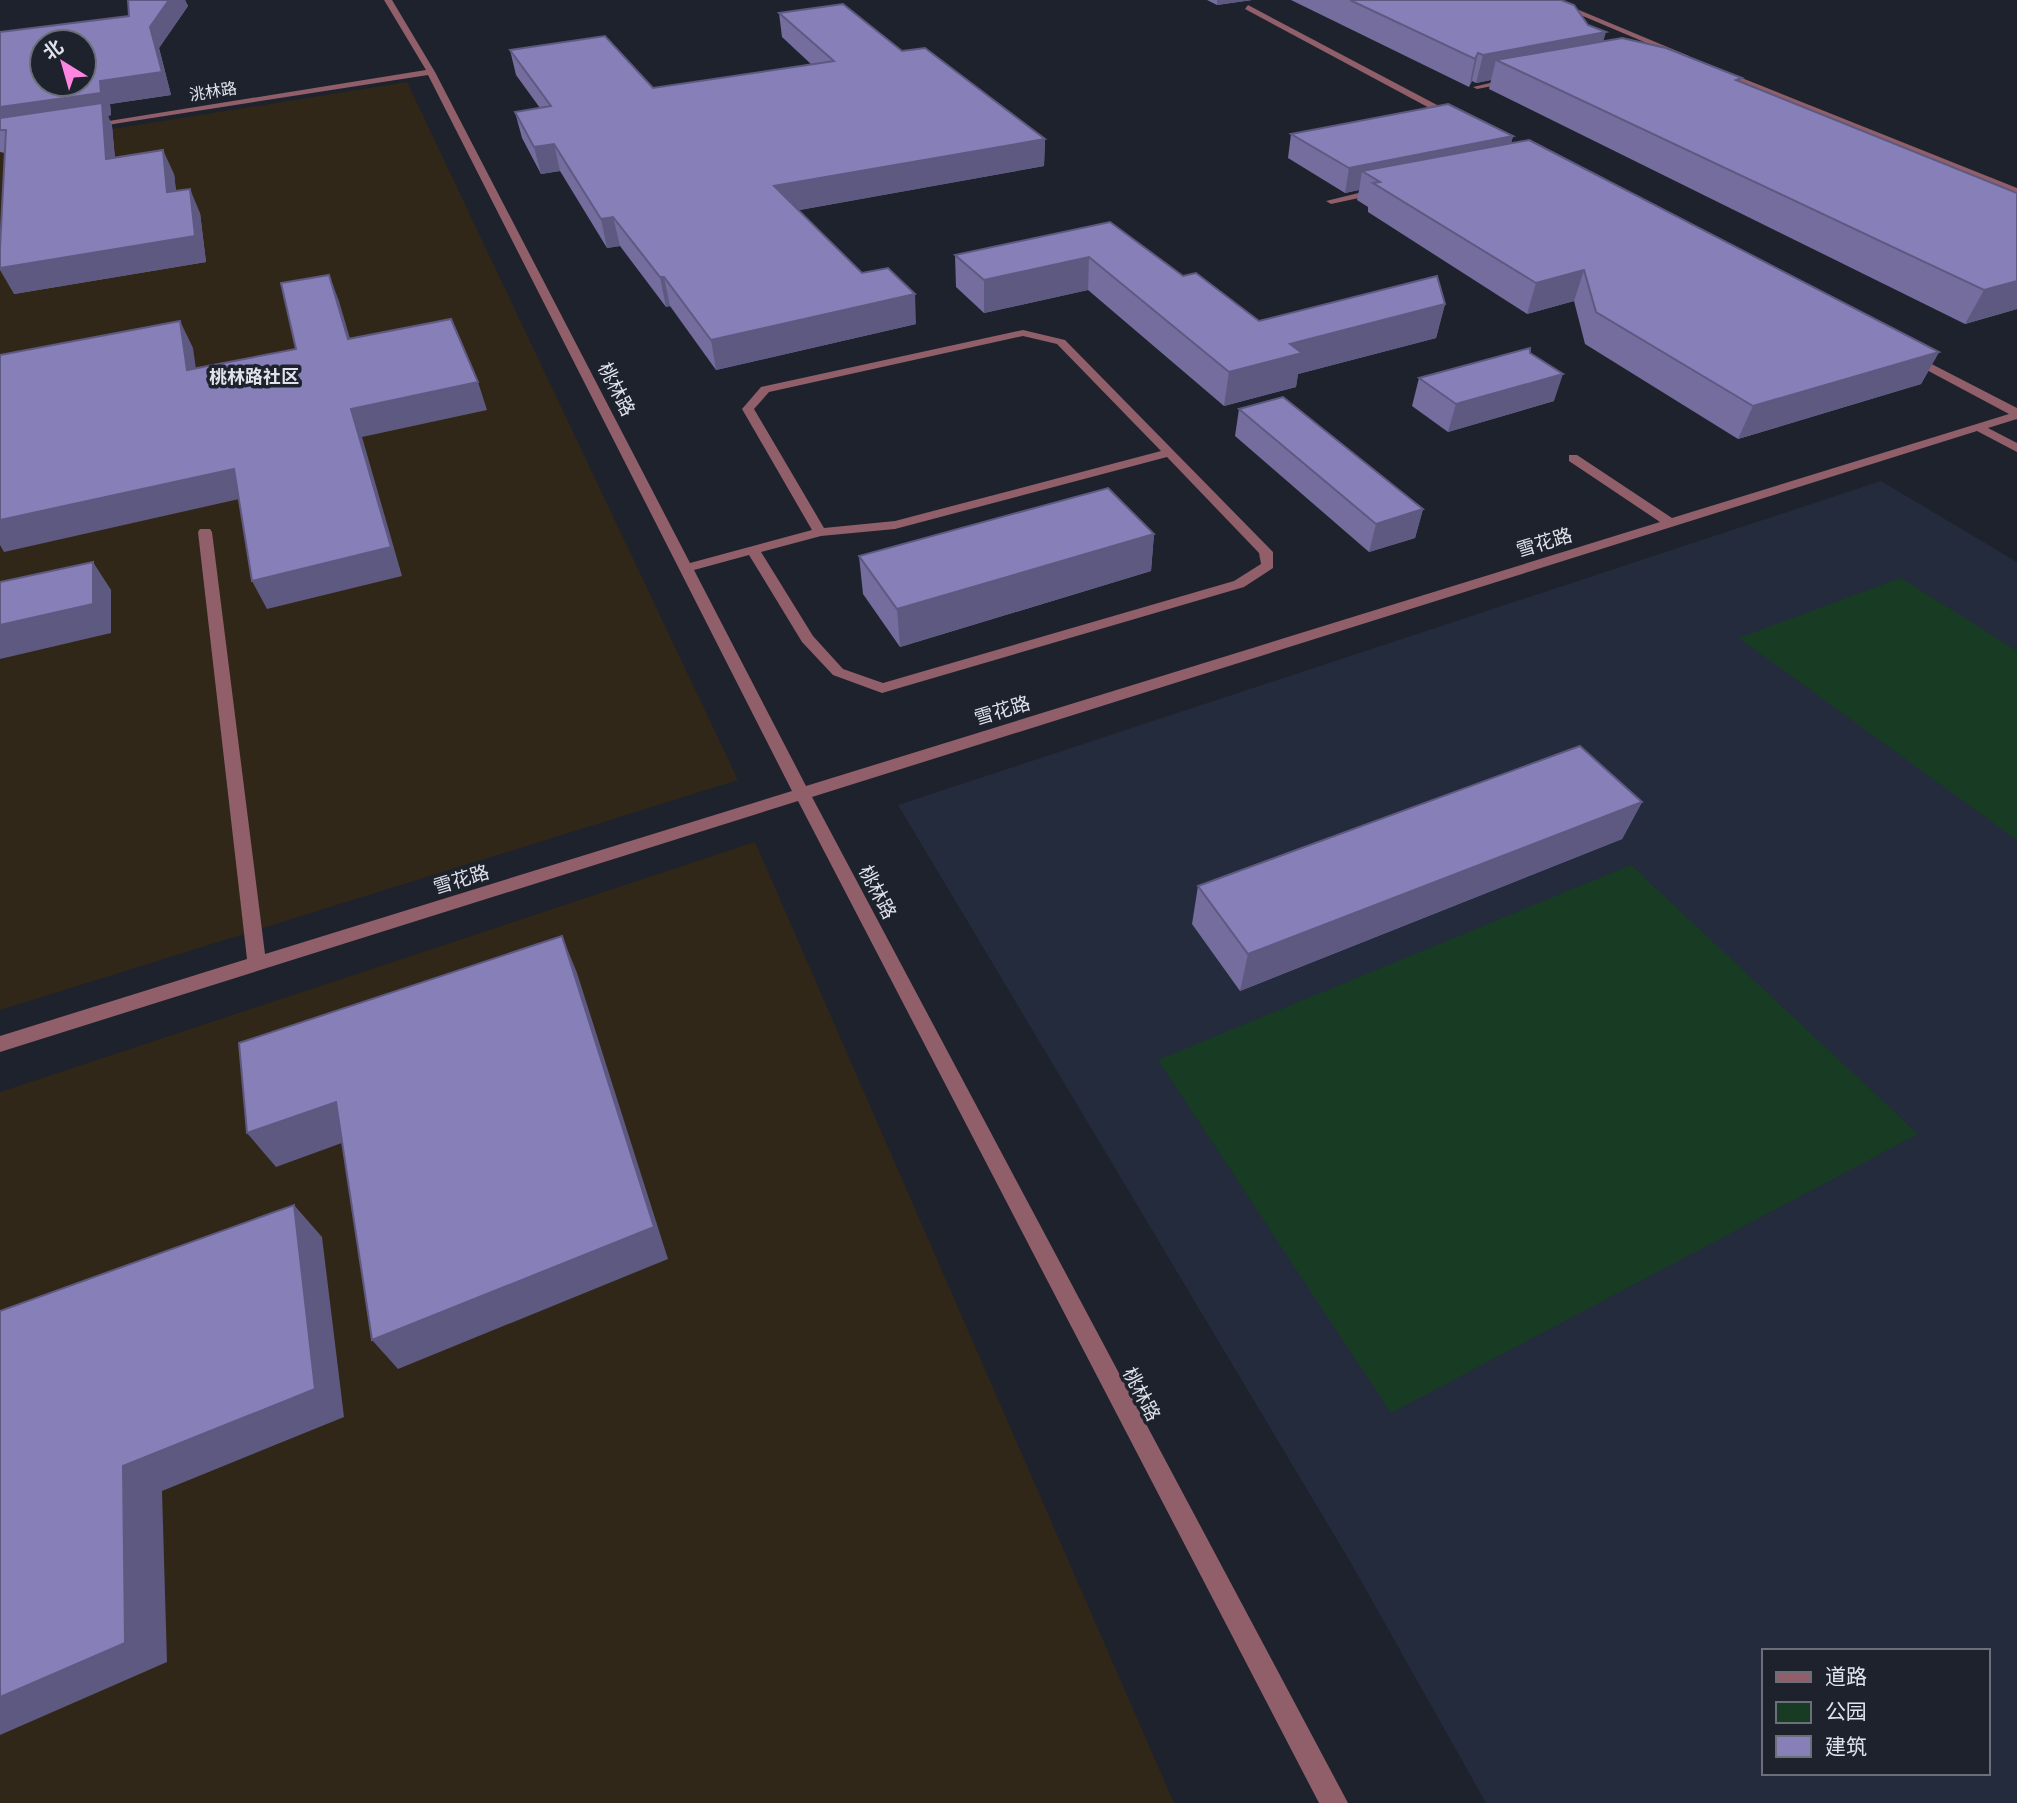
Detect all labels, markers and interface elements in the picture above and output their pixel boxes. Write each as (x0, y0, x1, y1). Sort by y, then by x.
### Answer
north arrow (28, 28, 98, 98)
text: 北 (39, 35, 68, 65)
street label: 洮林路 (188, 78, 238, 105)
street label: 桃林路 (593, 359, 640, 420)
district label: 桃林路社区 (209, 366, 299, 388)
street label: 雪花路 (1514, 523, 1575, 562)
street label: 雪花路 (972, 691, 1033, 730)
street label: 雪花路 (431, 860, 492, 899)
street label: 桃林路 (854, 862, 901, 923)
street label: 桃林路 (1118, 1364, 1165, 1425)
legend (1762, 1649, 1989, 1775)
text: 道路 (1825, 1664, 1867, 1690)
text: 公园 (1825, 1699, 1867, 1725)
text: 建筑 (1825, 1734, 1867, 1760)

